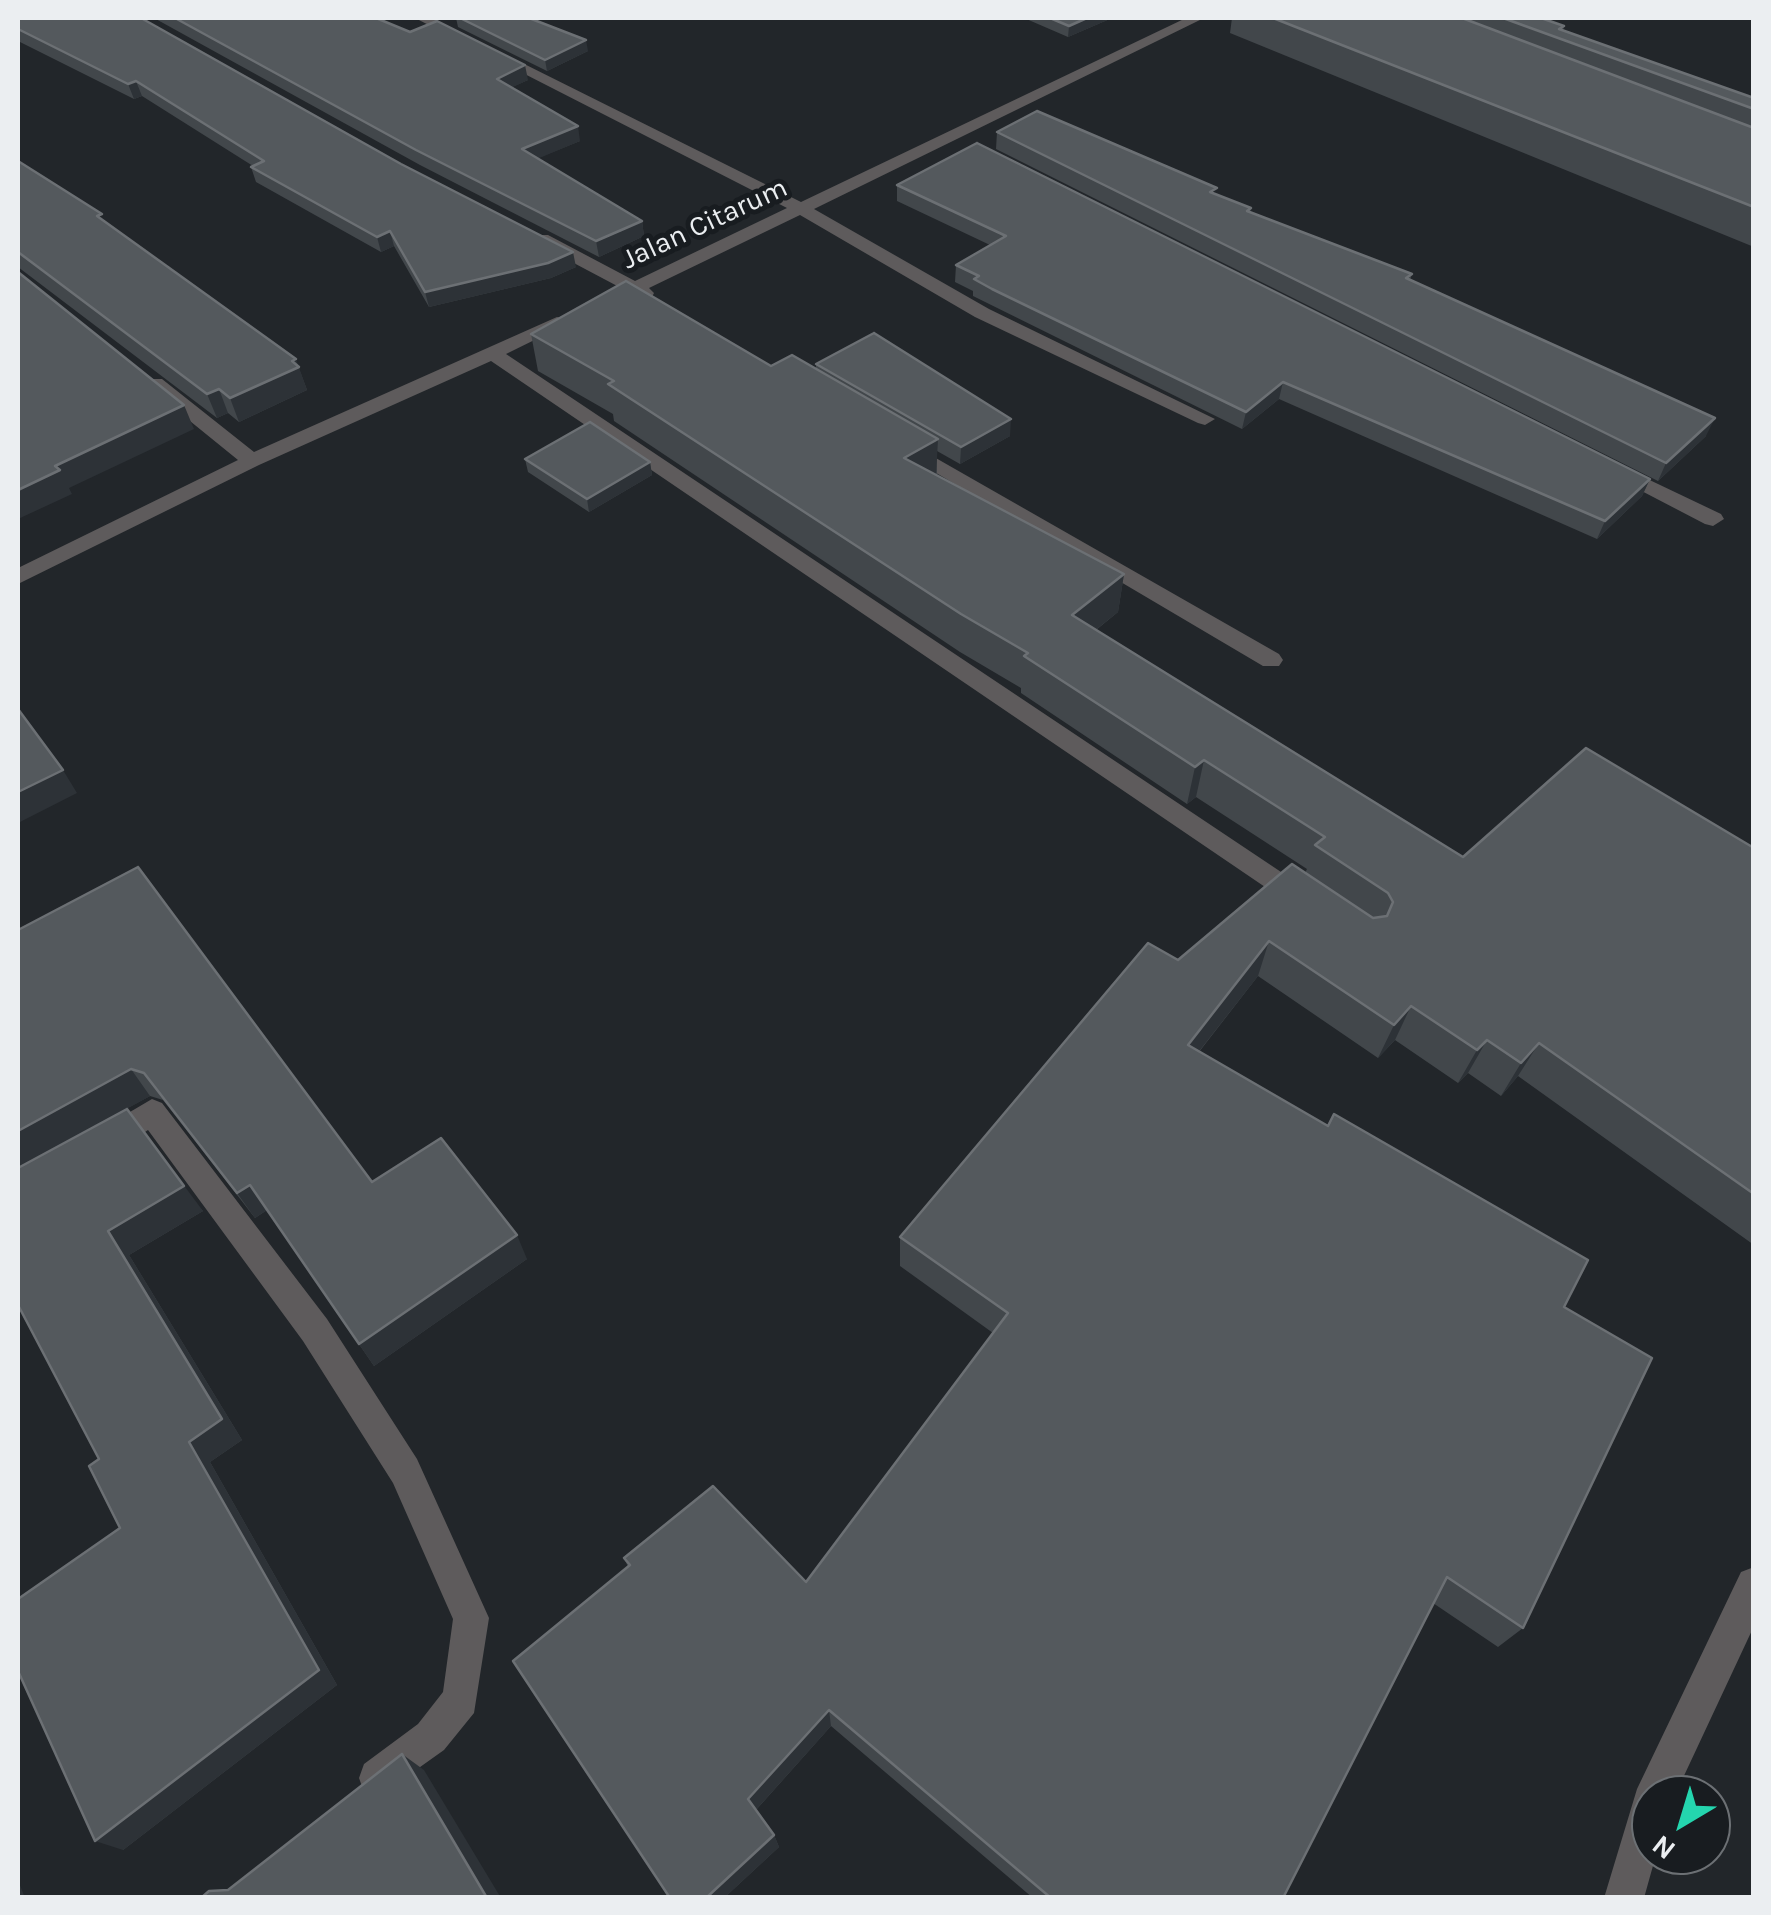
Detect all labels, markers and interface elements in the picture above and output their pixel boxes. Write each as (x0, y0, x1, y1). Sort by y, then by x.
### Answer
street label: Jalan Citarum (617, 171, 793, 277)
north arrow (1631, 1775, 1731, 1875)
text: N (1645, 1828, 1682, 1867)

